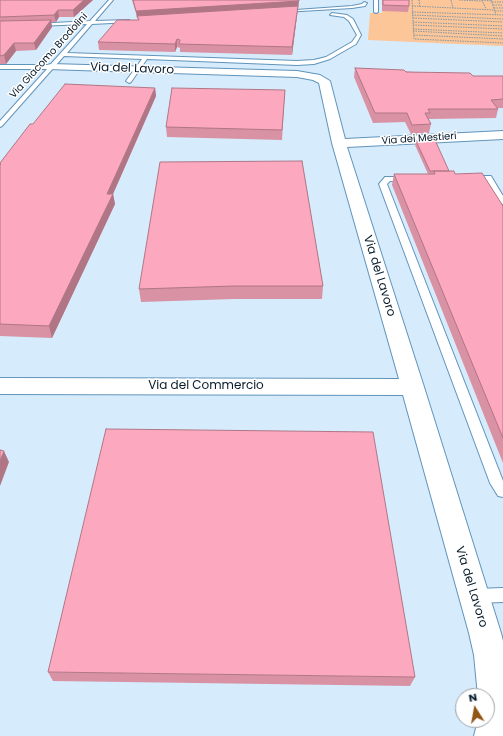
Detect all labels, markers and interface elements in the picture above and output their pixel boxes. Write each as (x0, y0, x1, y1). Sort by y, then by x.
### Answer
street label: Via Giacomo Brodolini (8, 11, 90, 101)
street label: Via del Lavoro (90, 60, 174, 78)
street label: Via dei Mestieri (381, 130, 457, 148)
street label: Via del Lavoro (360, 234, 398, 318)
street label: Via del Commercio (148, 379, 264, 393)
street label: Via del Lavoro (452, 545, 490, 629)
north arrow (455, 688, 495, 728)
text: N (467, 689, 478, 706)

